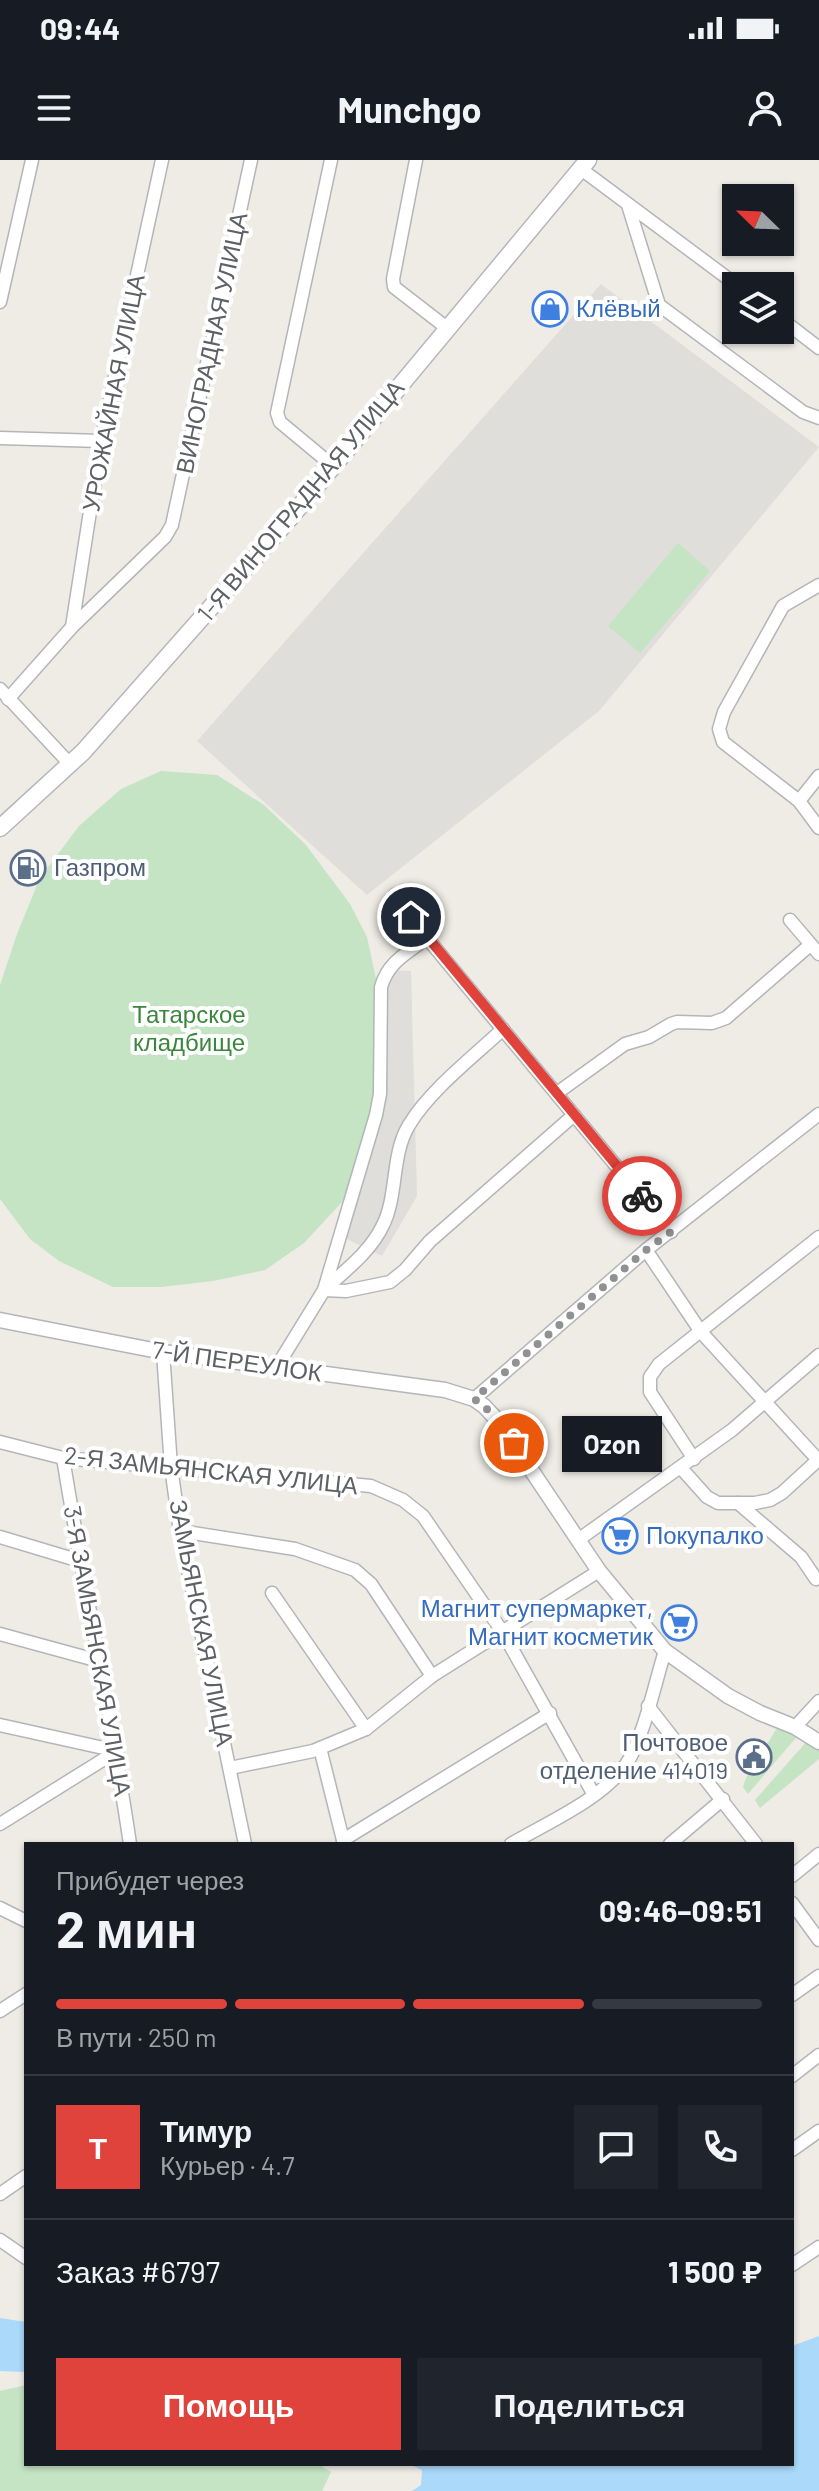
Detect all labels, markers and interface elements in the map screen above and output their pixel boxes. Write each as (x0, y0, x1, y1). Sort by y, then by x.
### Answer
text: 09:44 (40, 10, 120, 46)
icon: menu (32, 86, 76, 130)
icon: person (743, 86, 787, 130)
text: Munchgo (337, 87, 482, 130)
north arrow (722, 184, 794, 256)
map controls (722, 184, 794, 344)
street label: ВИНОГРАДНАЯ УЛИЦА (169, 209, 252, 476)
street label: УРОЖАЙНАЯ УЛИЦА (75, 272, 150, 514)
button: layers (722, 272, 794, 344)
shop icon: Клёвый (531, 290, 569, 328)
place label: Клёвый (576, 293, 661, 322)
street label: 1-Я ВИНОГРАДНАЯ УЛИЦА (190, 373, 409, 627)
fuel station icon: Газпром (9, 849, 47, 887)
place label: Газпром (54, 852, 146, 881)
pin (377, 883, 445, 951)
icon: home (389, 895, 433, 939)
park label: Татарское кладбище (132, 999, 246, 1056)
courier (602, 1156, 682, 1236)
icon: bike (620, 1174, 664, 1218)
street label: 7-Й ПЕРЕУЛОК (151, 1334, 324, 1387)
pin (480, 1409, 548, 1477)
callout: Ozon (562, 1415, 662, 1471)
icon: bag (492, 1421, 536, 1465)
text: Ozon (584, 1428, 640, 1459)
street label: 2-Я ЗАМЬЯНСКАЯ УЛИЦА (63, 1440, 359, 1499)
street label: ЗАМЬЯНСКАЯ УЛИЦА (164, 1497, 241, 1748)
street label: 3-Я ЗАМЬЯНСКАЯ УЛИЦА (59, 1503, 138, 1798)
supermarket icon: Покупалко (601, 1517, 639, 1555)
place label: Покупалко (646, 1520, 764, 1549)
place label: Магнит супермаркет, Магнит косметик (421, 1593, 653, 1650)
supermarket icon: Магнит супермаркет, Магнит косметик (660, 1604, 698, 1642)
place label: Почтовое отделение 414019 (540, 1727, 728, 1784)
public building icon: Почтовое отделение 414019 (735, 1738, 773, 1776)
text: Прибудет через (56, 1864, 244, 1895)
text: 09:46–09:51 (599, 1892, 762, 1928)
text: 2 мин (56, 1896, 197, 1958)
text: В пути · 250 m (56, 2021, 217, 2052)
button: chat (574, 2105, 658, 2189)
button: phone (678, 2105, 762, 2189)
text: Тимур (160, 2112, 252, 2148)
text: Т (89, 2129, 107, 2165)
text: Курьер · 4.7 (160, 2149, 295, 2180)
text: Заказ #6797 (56, 2253, 220, 2289)
text: 1 500 ₽ (668, 2253, 762, 2289)
button: Помощь (56, 2358, 401, 2450)
button: Поделиться (417, 2358, 762, 2450)

